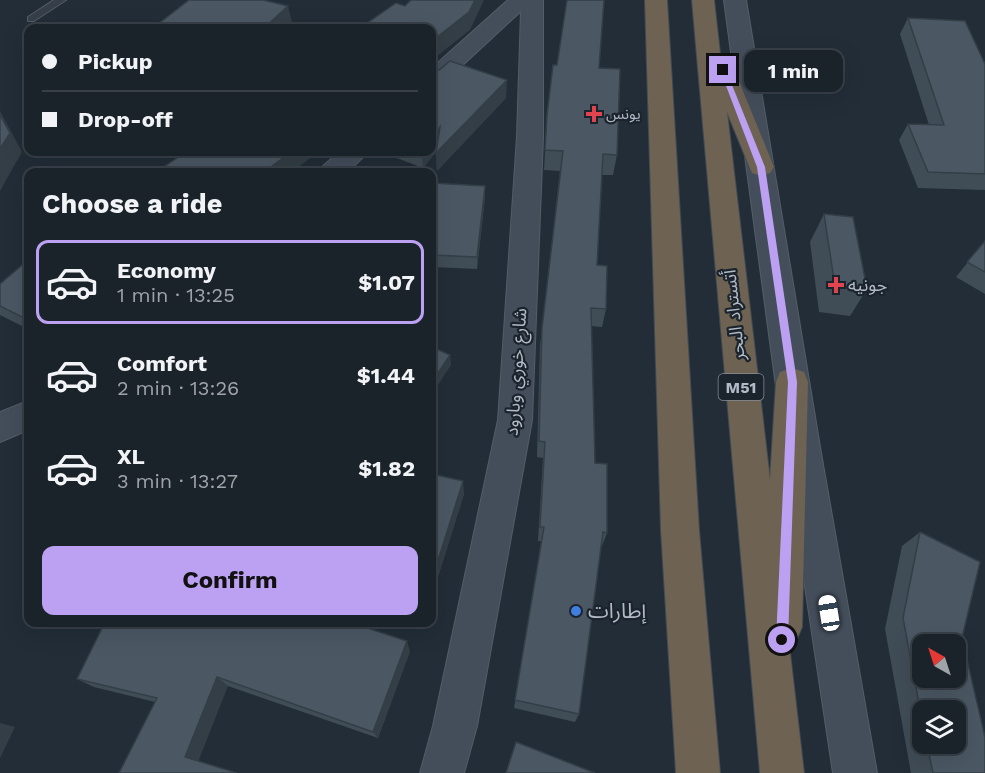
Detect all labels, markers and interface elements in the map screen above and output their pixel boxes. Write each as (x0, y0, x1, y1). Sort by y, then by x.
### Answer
text: Pickup (78, 49, 153, 74)
callout: 1 min (744, 49, 843, 91)
route end (709, 56, 736, 83)
text: 1 min (768, 59, 819, 83)
place label: يونس (606, 105, 641, 123)
text: Drop-off (78, 107, 173, 132)
marker: يونس (587, 107, 601, 121)
text: Choose a ride (42, 188, 222, 220)
icon: car (45, 255, 99, 309)
text: Economy (117, 258, 216, 283)
street label: أتستراد البحر (718, 269, 750, 362)
text: $1.07 (358, 270, 415, 295)
place label: جونيه (848, 274, 887, 296)
marker: جونيه (829, 278, 843, 292)
text: 1 min · 13:25 (117, 283, 235, 307)
street label: شارع خوري وبارود (501, 307, 534, 437)
icon: car (45, 348, 99, 402)
text: Comfort (117, 351, 207, 376)
text: $1.44 (357, 363, 415, 388)
road number: M51 (718, 374, 764, 400)
text: 2 min · 13:26 (117, 376, 239, 400)
icon: car (45, 441, 99, 495)
text: XL (117, 444, 145, 469)
text: $1.82 (358, 456, 415, 481)
text: 3 min · 13:27 (117, 469, 238, 493)
button: Confirm (42, 546, 418, 615)
car (817, 594, 841, 632)
place label: إطارات (588, 598, 647, 624)
marker: إطارات (569, 604, 583, 618)
route start (768, 626, 795, 653)
north arrow (912, 634, 966, 688)
map controls (912, 634, 966, 754)
button: layers (912, 700, 966, 754)

